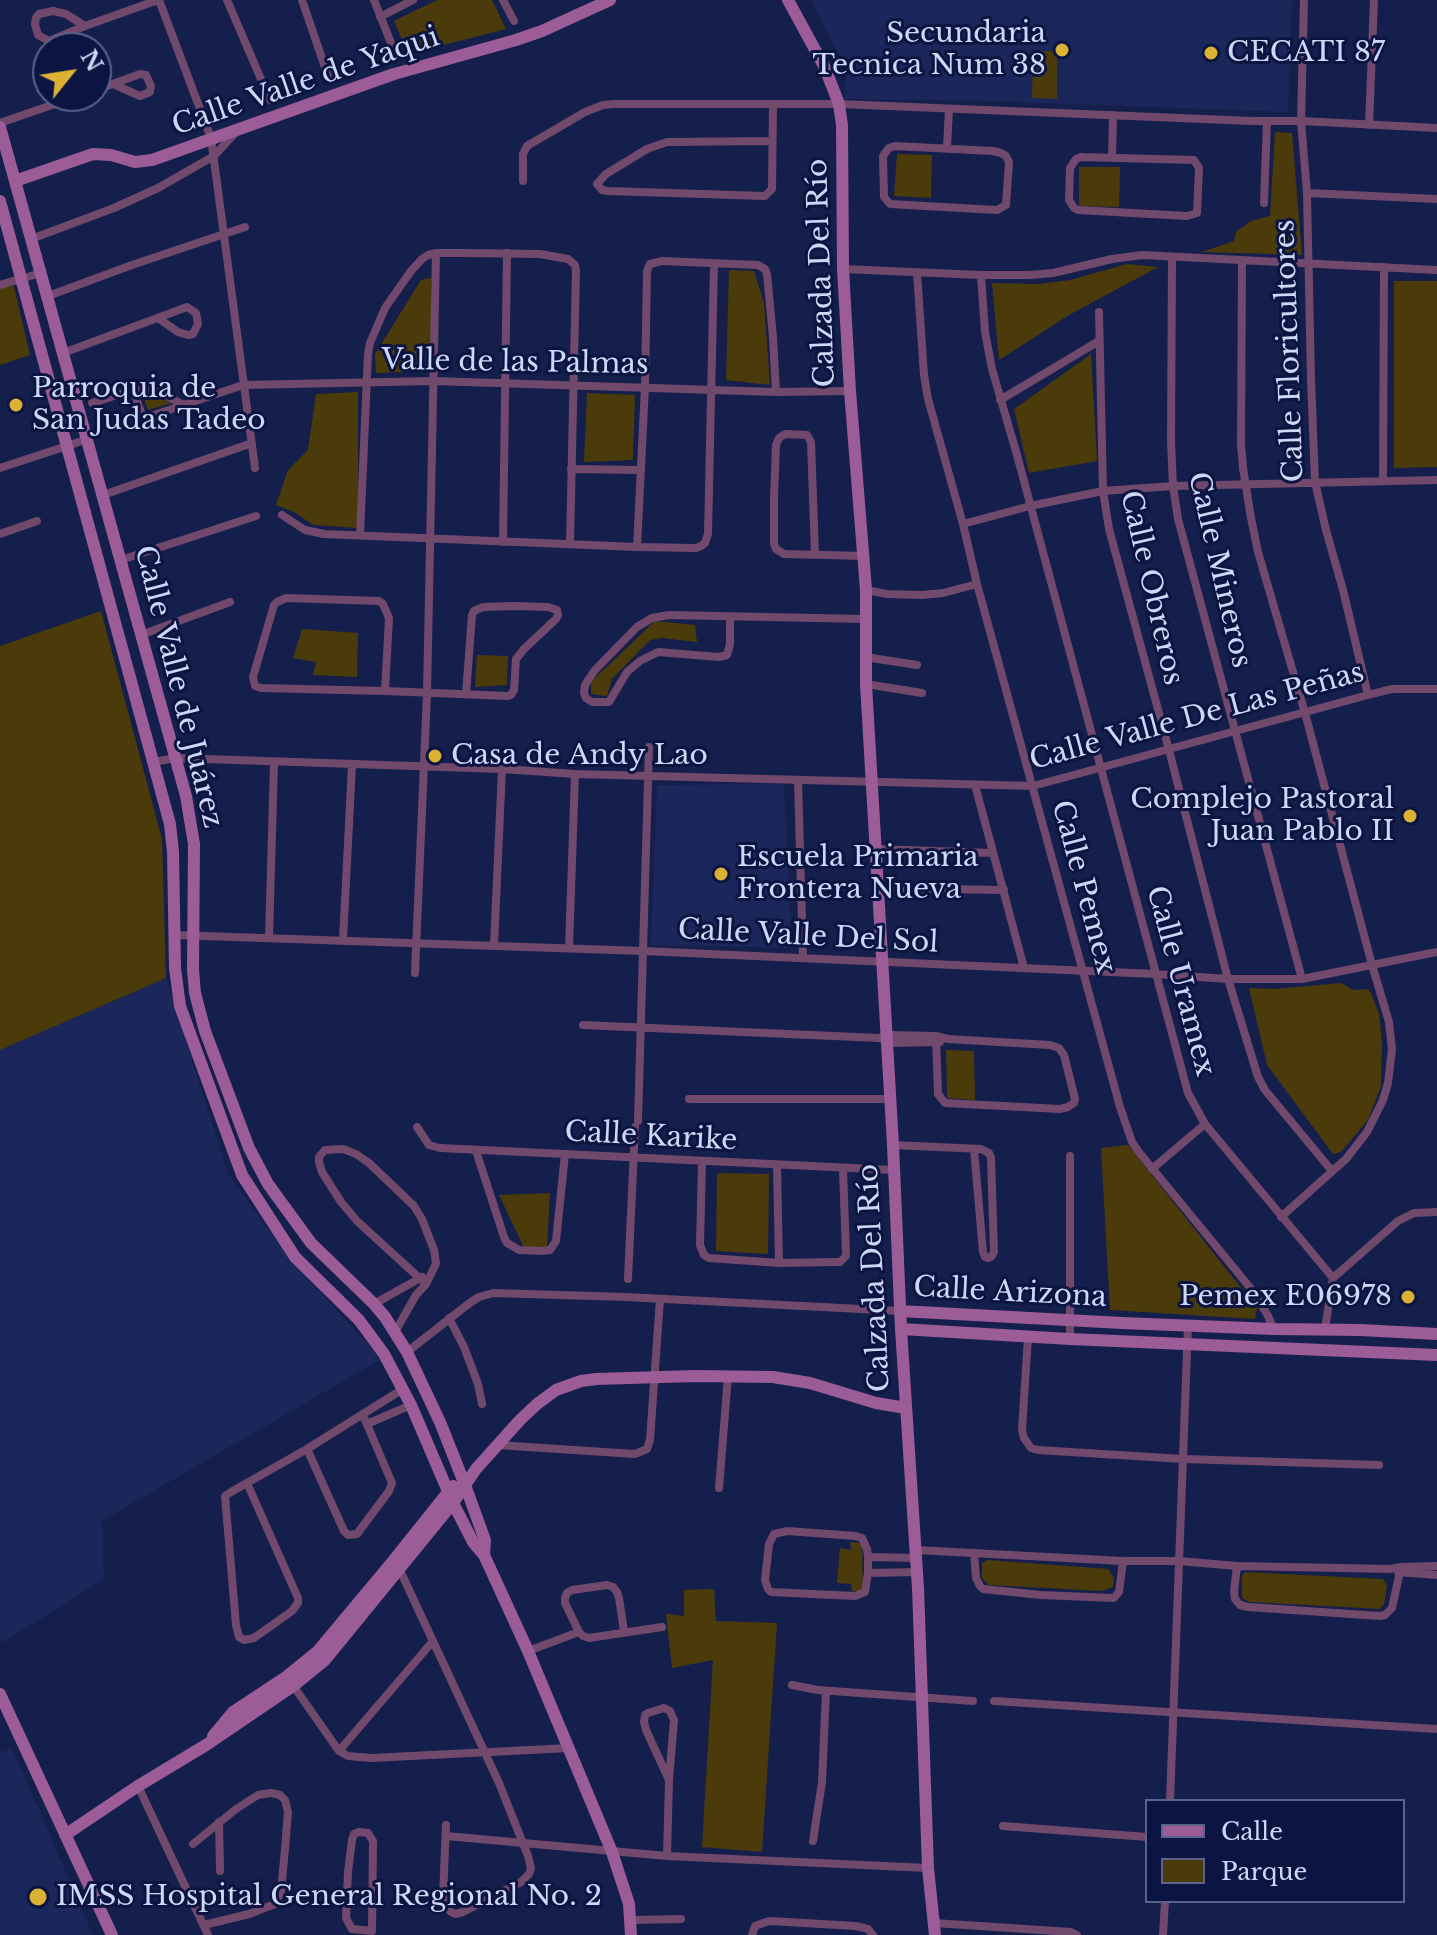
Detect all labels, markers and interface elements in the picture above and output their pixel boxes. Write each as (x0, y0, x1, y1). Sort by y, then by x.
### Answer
place label: Secundaria Tecnica Num 38 (812, 17, 1046, 83)
street label: Calle Valle de Yaqui (168, 20, 444, 144)
north arrow (32, 32, 112, 112)
place label: CECATI 87 (1227, 36, 1385, 70)
marker: Secundaria Tecnica Num 38 (1053, 41, 1071, 59)
marker: CECATI 87 (1202, 44, 1220, 62)
text: N (75, 45, 108, 76)
street label: Calzada Del Río (801, 158, 843, 388)
street label: Calle Floricultores (1269, 219, 1311, 483)
street label: Valle de las Palmas (381, 344, 649, 382)
place label: Parroquia de San Judas Tadeo (32, 372, 266, 438)
marker: Parroquia de San Judas Tadeo (7, 396, 25, 414)
street label: Calle Mineros (1180, 469, 1258, 671)
street label: Calle Obreros (1112, 488, 1190, 688)
street label: Calle Valle de Juárez (127, 542, 229, 832)
street label: Calle Valle De Las Peñas (1026, 656, 1368, 778)
place label: Casa de Andy Lao (451, 739, 708, 773)
marker: Casa de Andy Lao (426, 747, 444, 765)
place label: Complejo Pastoral Juan Pablo II (1130, 783, 1394, 849)
street label: Calle Pemex (1044, 797, 1122, 977)
marker: Complejo Pastoral Juan Pablo II (1401, 807, 1419, 825)
place label: Escuela Primaria Frontera Nueva (737, 841, 979, 907)
marker: Escuela Primaria Frontera Nueva (712, 865, 730, 883)
street label: Calle Uramex (1138, 882, 1222, 1080)
street label: Calle Valle Del Sol (677, 913, 939, 961)
street label: Calle Karike (564, 1116, 738, 1158)
street label: Calzada Del Río (852, 1163, 898, 1393)
street label: Calle Arizona (913, 1271, 1107, 1315)
place label: Pemex E06978 (1179, 1280, 1392, 1314)
marker: Pemex E06978 (1399, 1288, 1417, 1306)
legend (1145, 1799, 1405, 1903)
text: Calle (1221, 1817, 1283, 1846)
text: Parque (1221, 1857, 1307, 1886)
place label: IMSS Hospital General Regional No. 2 (56, 1880, 602, 1914)
marker: IMSS Hospital General Regional No. 2 (27, 1886, 49, 1908)

